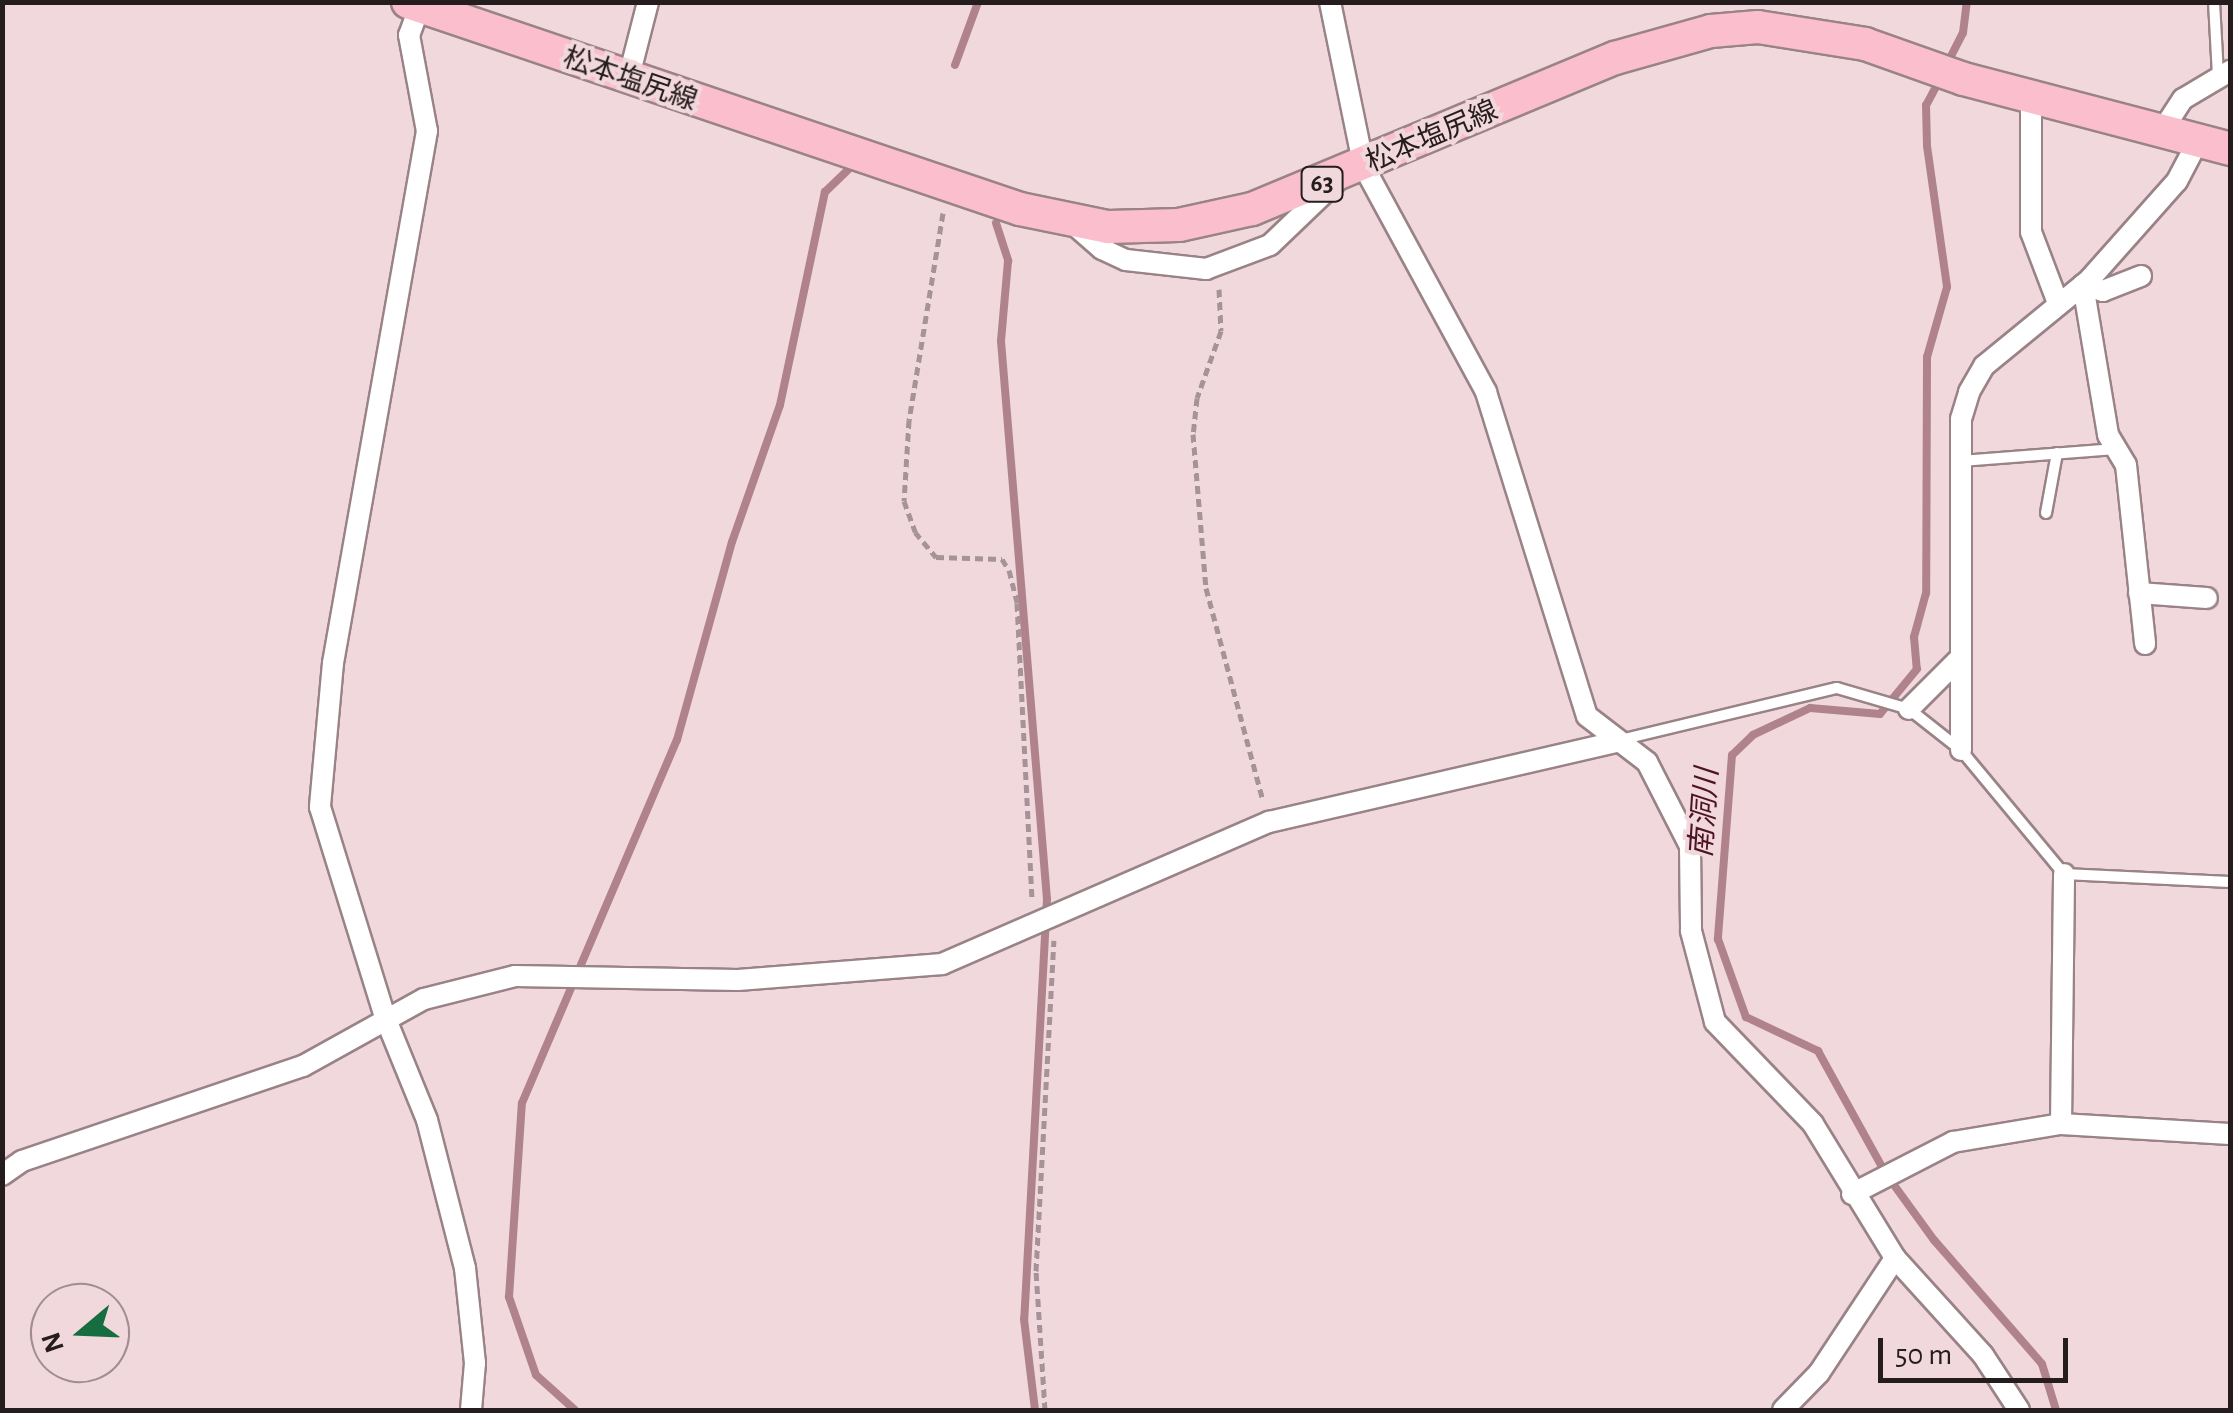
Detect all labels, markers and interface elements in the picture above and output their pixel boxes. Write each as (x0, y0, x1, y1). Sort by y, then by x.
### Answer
street label: 松本塩尻線 (558, 41, 702, 119)
street label: 松本塩尻線 (1361, 94, 1503, 180)
road number: 63 (1300, 164, 1344, 204)
water label: 南洞川 (1684, 767, 1726, 859)
north arrow (30, 1283, 130, 1383)
scale bar (1883, 1318, 2073, 1380)
text: N (37, 1328, 70, 1356)
text: 50 m (1895, 1340, 1952, 1370)

